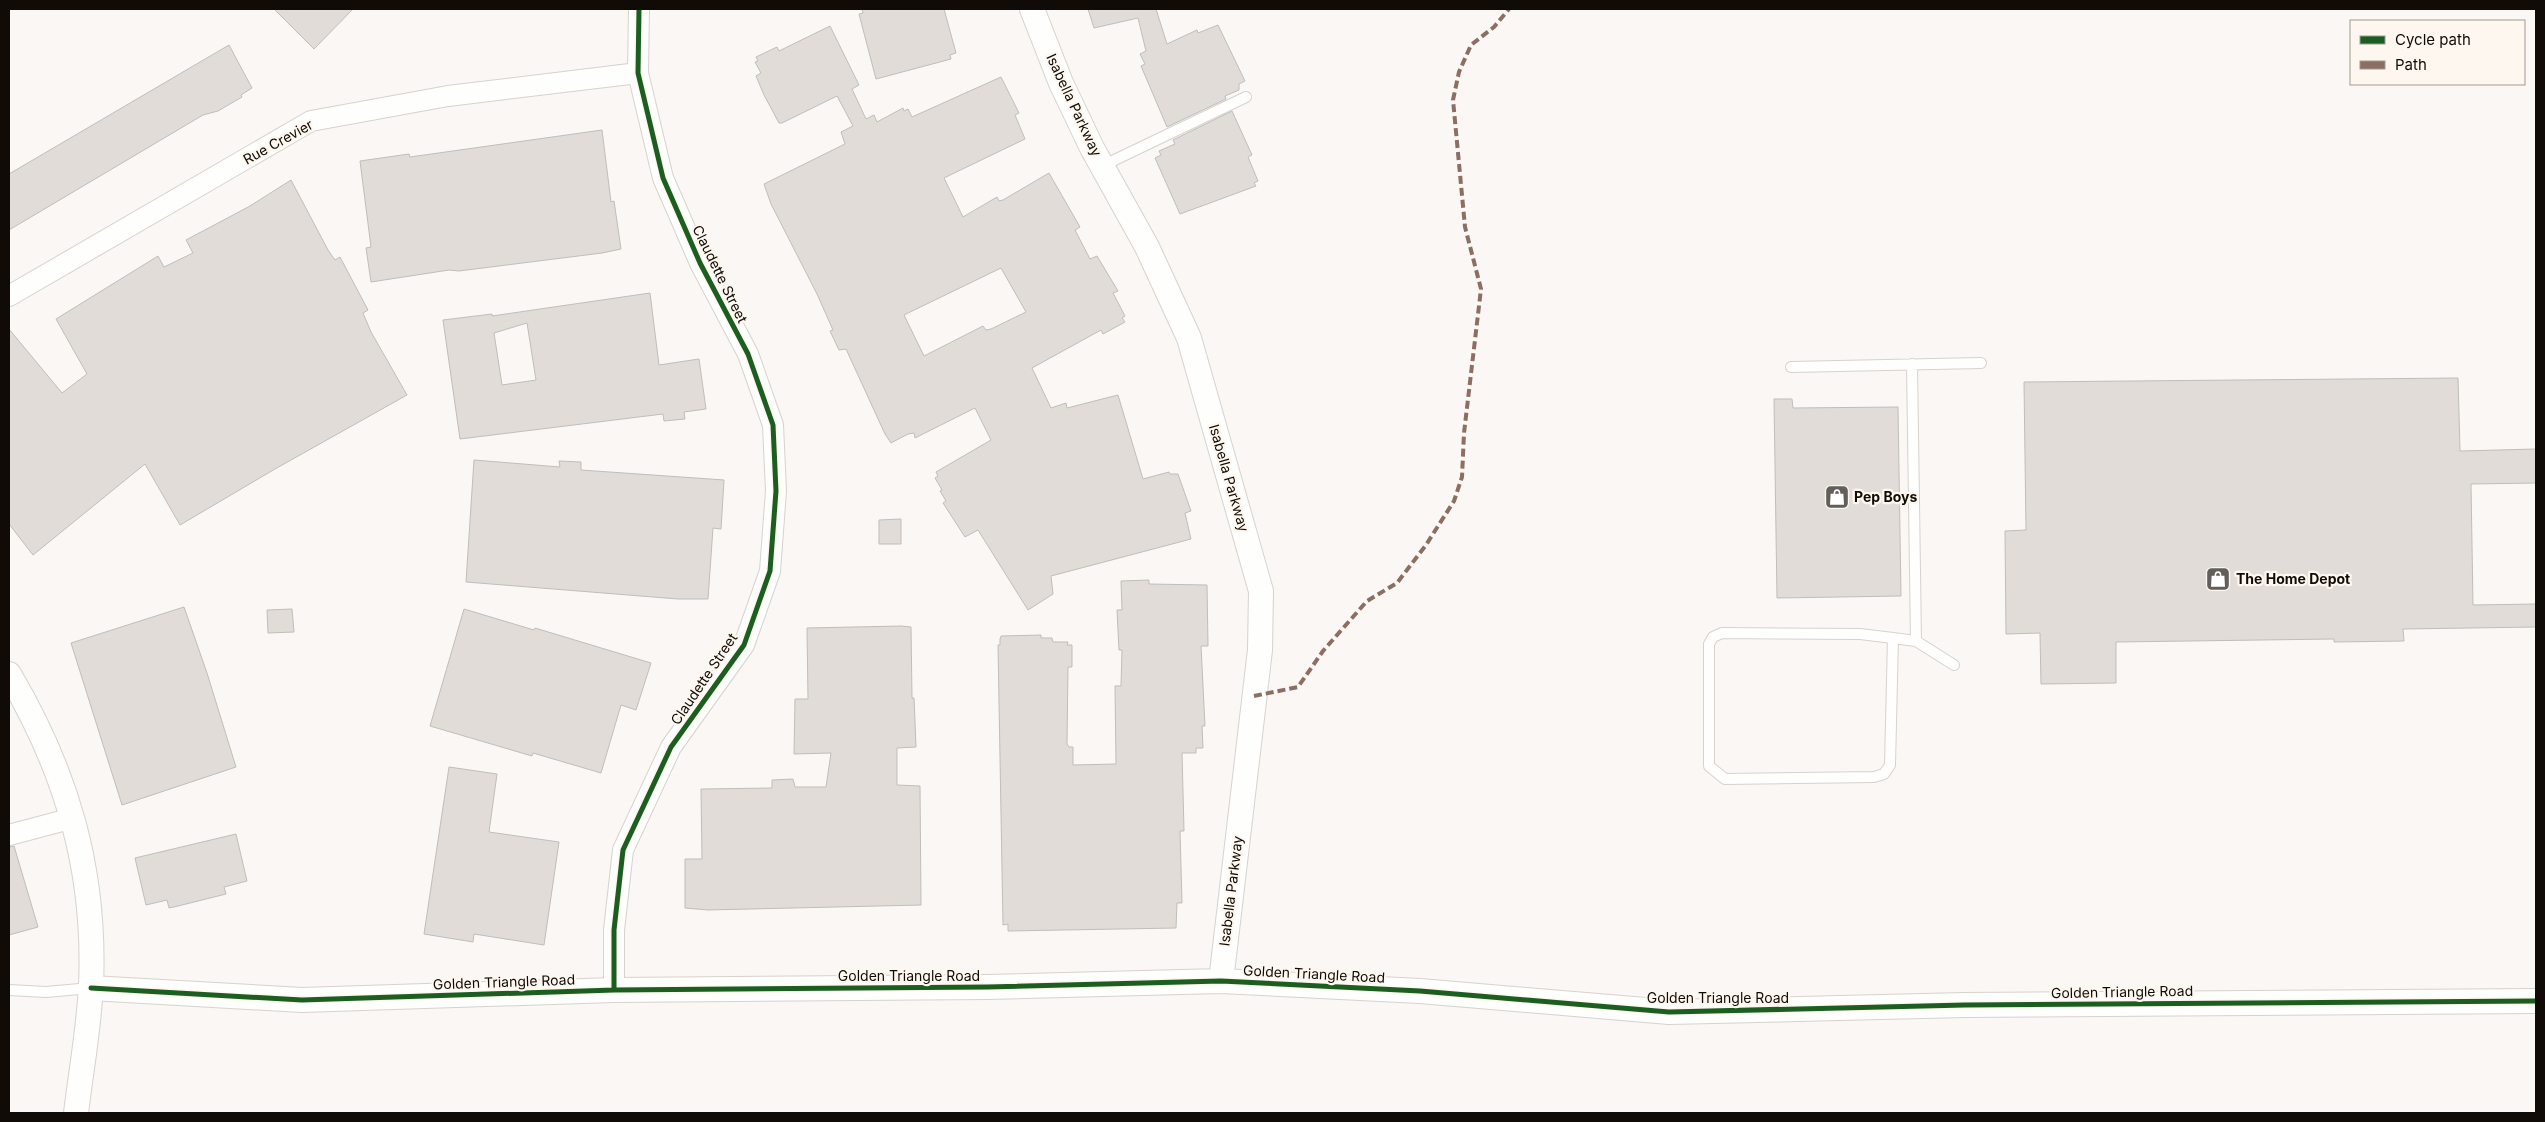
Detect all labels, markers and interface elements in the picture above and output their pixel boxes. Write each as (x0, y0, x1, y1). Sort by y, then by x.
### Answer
legend (2350, 20, 2525, 85)
text: Cycle path (2395, 30, 2471, 49)
street label: Isabella Parkway (1043, 51, 1106, 159)
text: Path (2395, 55, 2427, 74)
street label: Rue Crevier (240, 115, 316, 168)
street label: Claudette Street (689, 222, 752, 326)
street label: Isabella Parkway (1206, 422, 1253, 534)
shop icon: Pep Boys (1824, 484, 1850, 510)
place label: Pep Boys (1854, 488, 1917, 505)
shop icon: The Home Depot (2205, 566, 2231, 592)
place label: The Home Depot (2236, 570, 2350, 587)
street label: Claudette Street (667, 629, 741, 728)
street label: Isabella Parkway (1215, 835, 1246, 947)
street label: Golden Triangle Road (1243, 961, 1386, 986)
street label: Golden Triangle Road (838, 967, 980, 984)
street label: Golden Triangle Road (433, 971, 575, 992)
street label: Golden Triangle Road (2051, 982, 2193, 1001)
street label: Golden Triangle Road (1647, 989, 1789, 1006)

